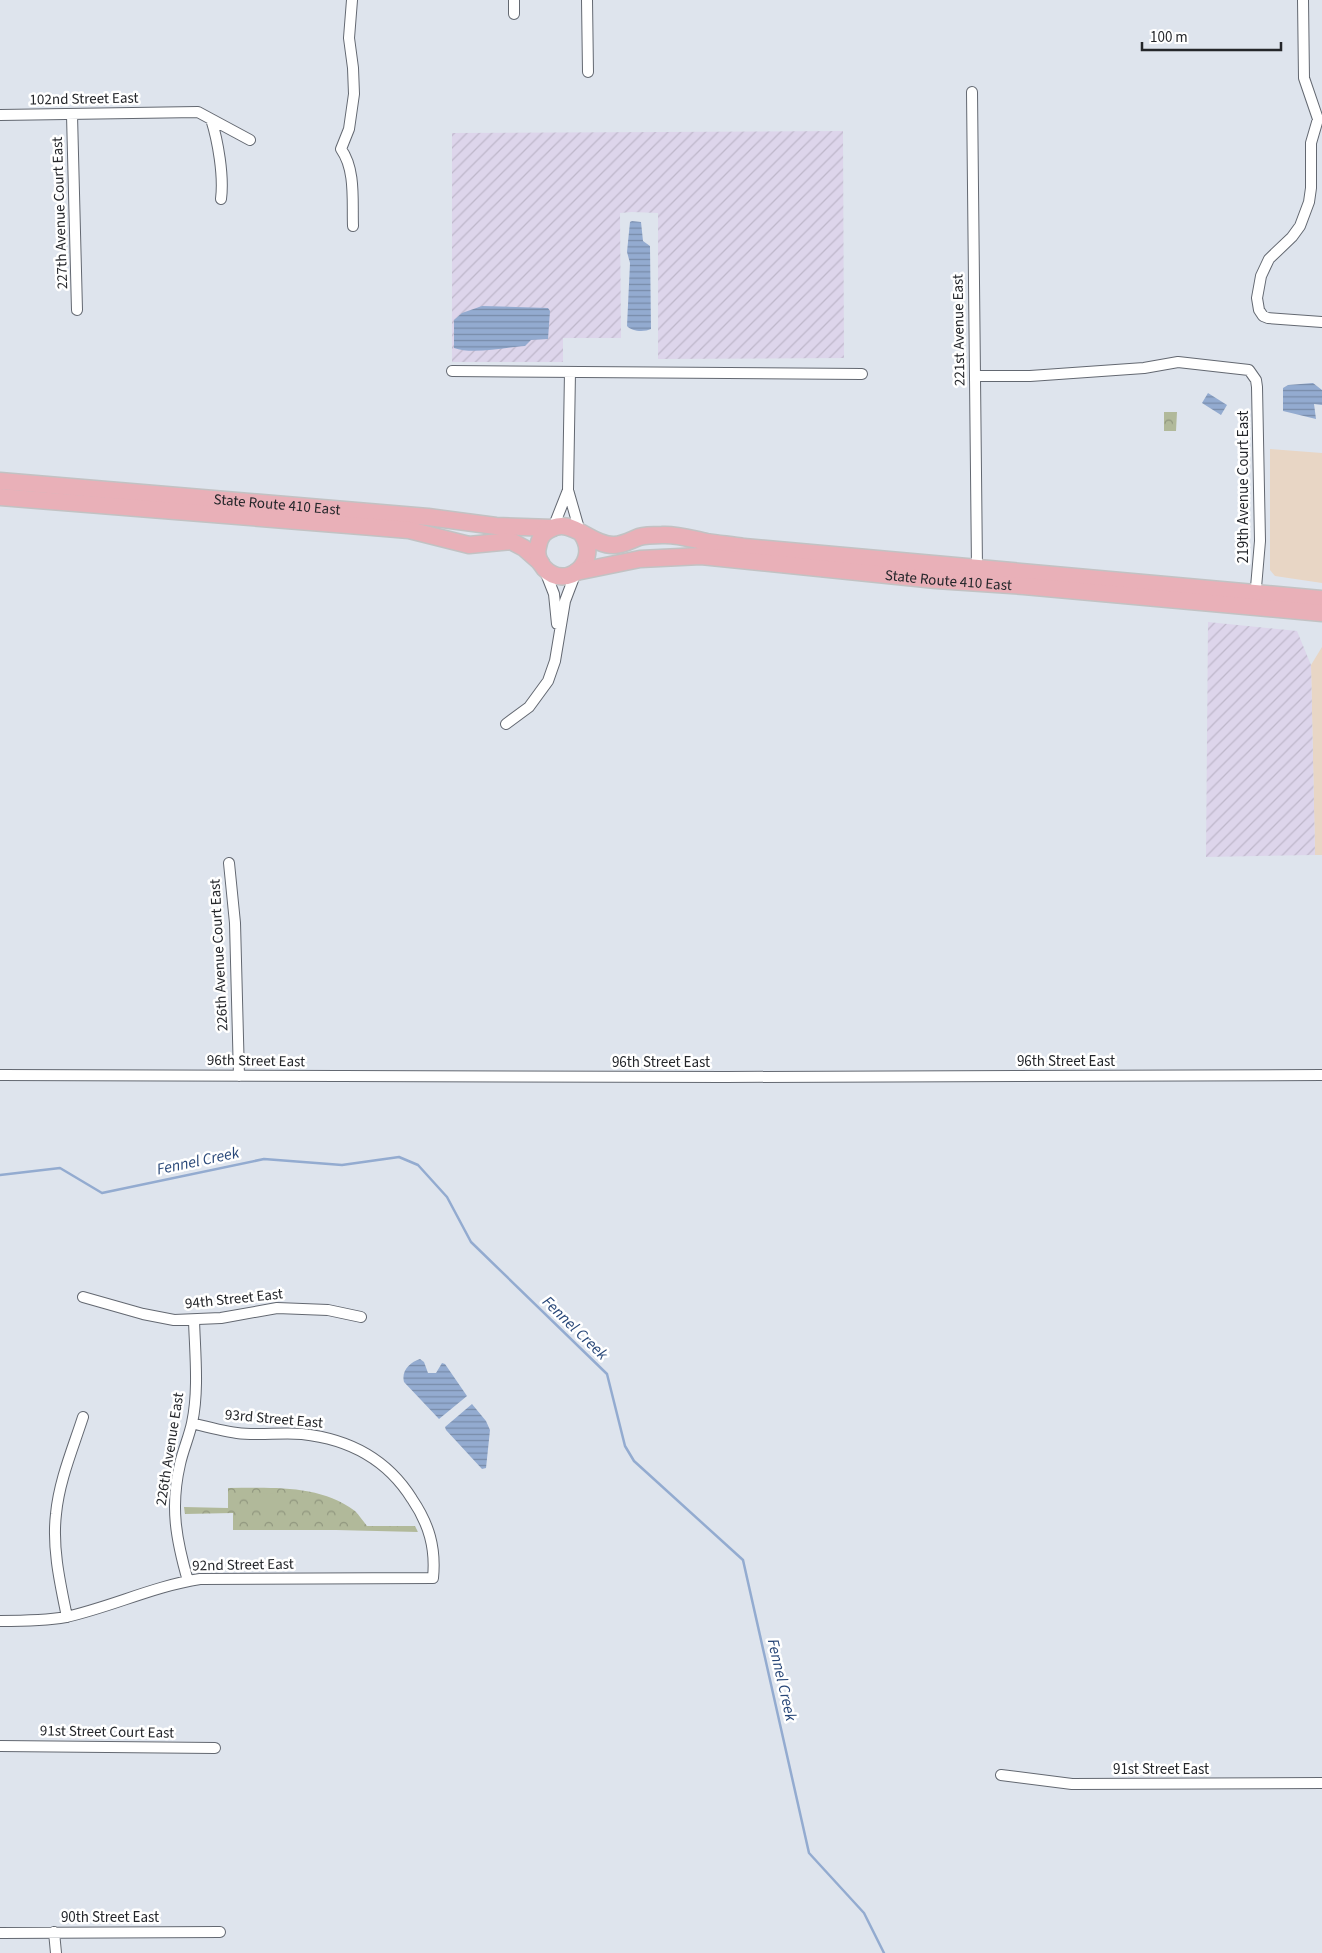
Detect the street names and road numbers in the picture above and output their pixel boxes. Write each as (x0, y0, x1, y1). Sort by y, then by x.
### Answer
street label: 102nd Street East (29, 88, 139, 110)
street label: 227th Avenue Court East (47, 136, 73, 290)
street label: 221st Avenue East (948, 274, 970, 386)
street label: 219th Avenue Court East (1233, 411, 1254, 563)
street label: State Route 410 East (213, 489, 341, 520)
street label: State Route 410 East (884, 564, 1013, 596)
street label: 226th Avenue Court East (205, 878, 233, 1032)
street label: 96th Street East (207, 1050, 305, 1072)
street label: 96th Street East (1017, 1051, 1115, 1072)
street label: 96th Street East (612, 1052, 710, 1073)
street label: 94th Street East (184, 1283, 284, 1315)
street label: 226th Avenue East (151, 1391, 189, 1507)
street label: 93rd Street East (224, 1404, 324, 1434)
street label: 92nd Street East (192, 1554, 294, 1576)
street label: 91st Street Court East (40, 1720, 174, 1744)
street label: 91st Street East (1113, 1759, 1209, 1780)
street label: 90th Street East (61, 1907, 159, 1928)

